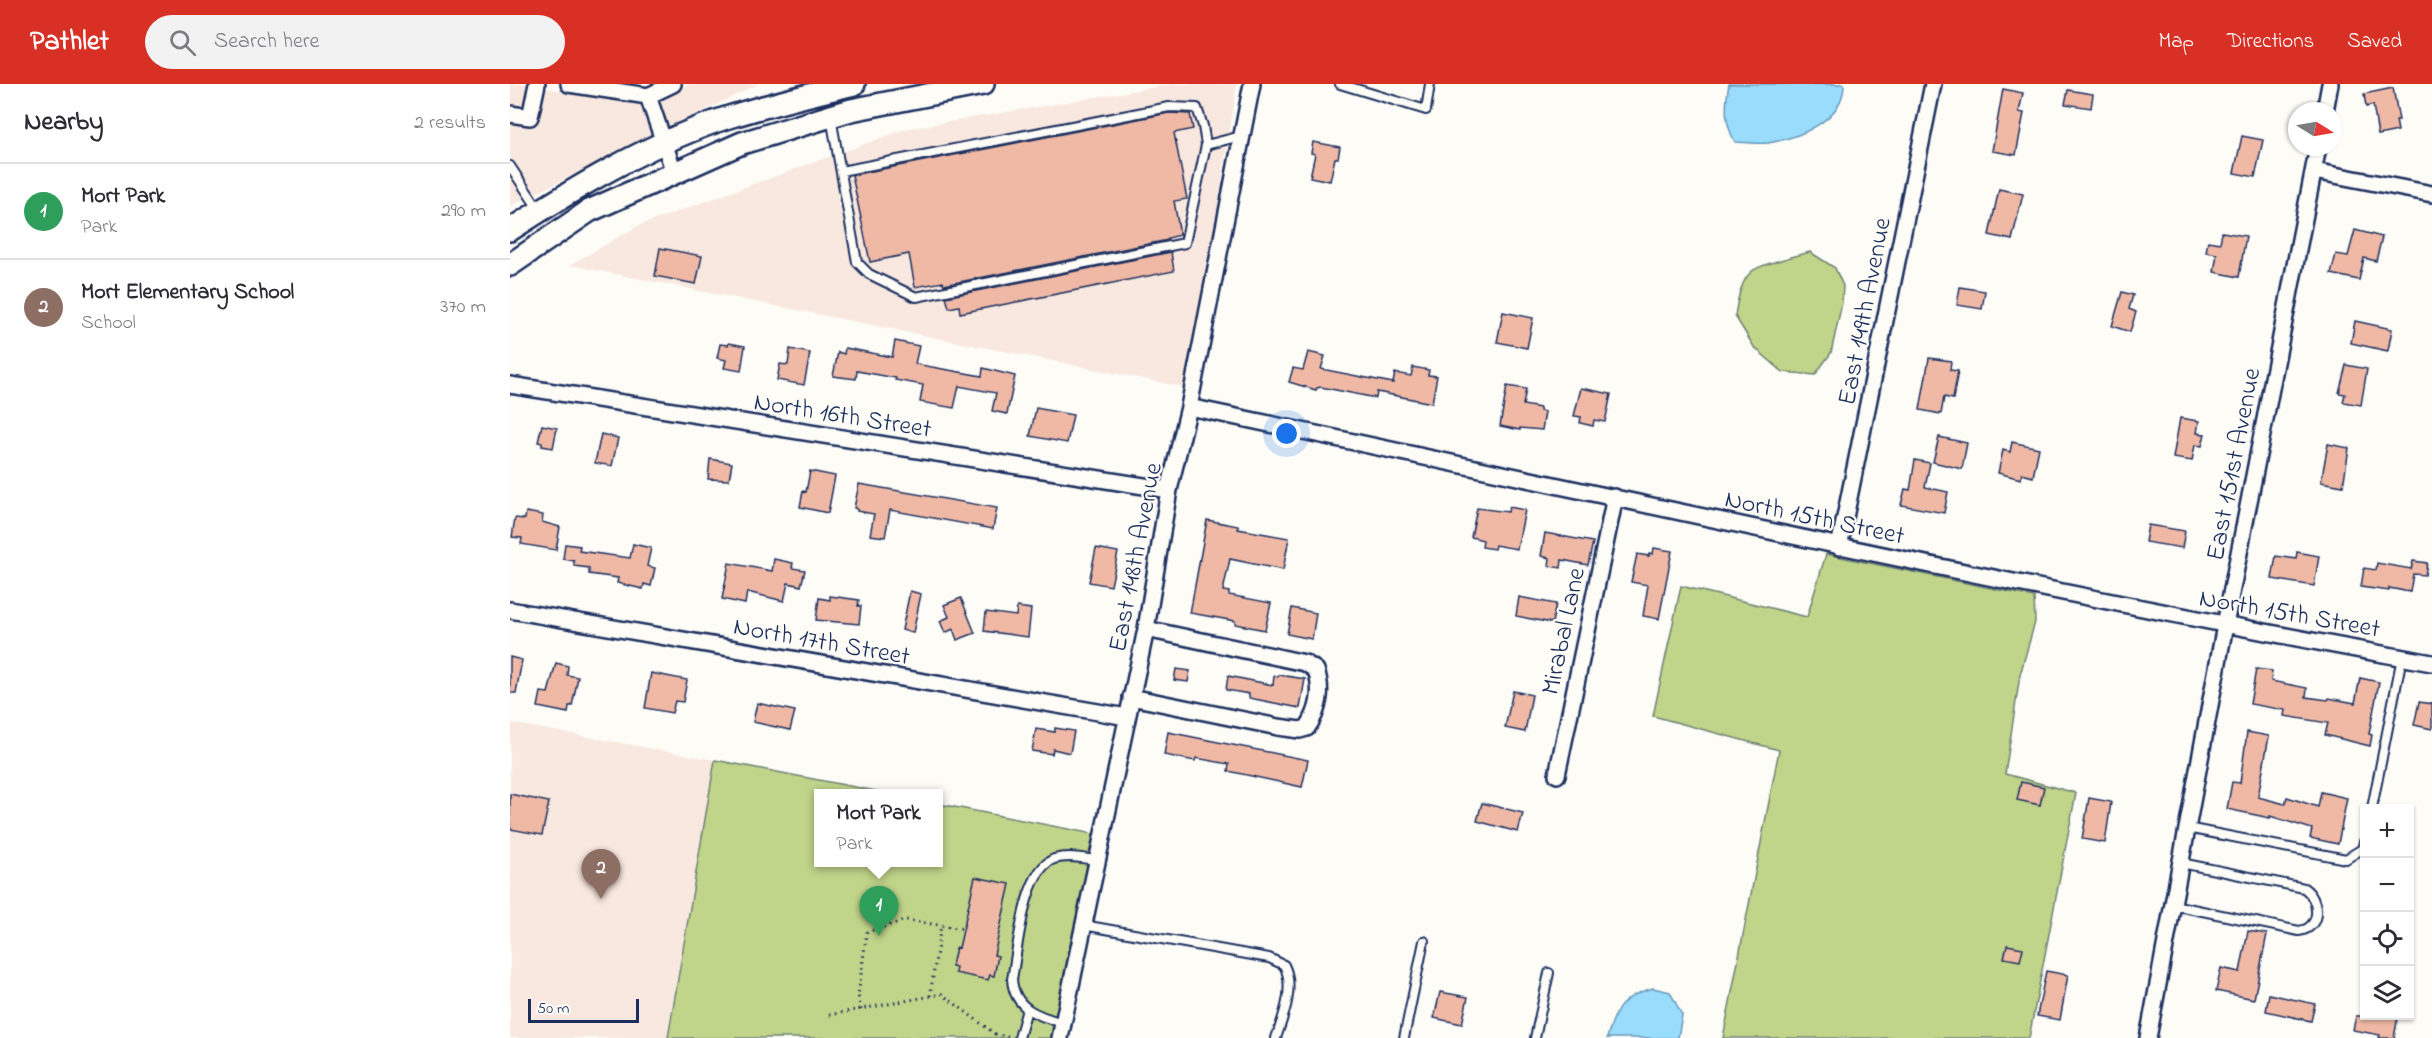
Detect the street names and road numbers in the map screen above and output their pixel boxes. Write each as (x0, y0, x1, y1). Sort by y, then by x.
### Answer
street label: East 149th Avenue (1829, 214, 1903, 409)
street label: East 151st Avenue (2198, 364, 2272, 564)
street label: North 16th Street (751, 384, 934, 450)
street label: East 148th Avenue (1100, 459, 1174, 656)
street label: North 15th Street (1721, 481, 1908, 557)
street label: Mirabal Lane (1533, 564, 1597, 699)
street label: North 15th Street (2196, 580, 2383, 650)
street label: North 17th Street (730, 609, 913, 677)

